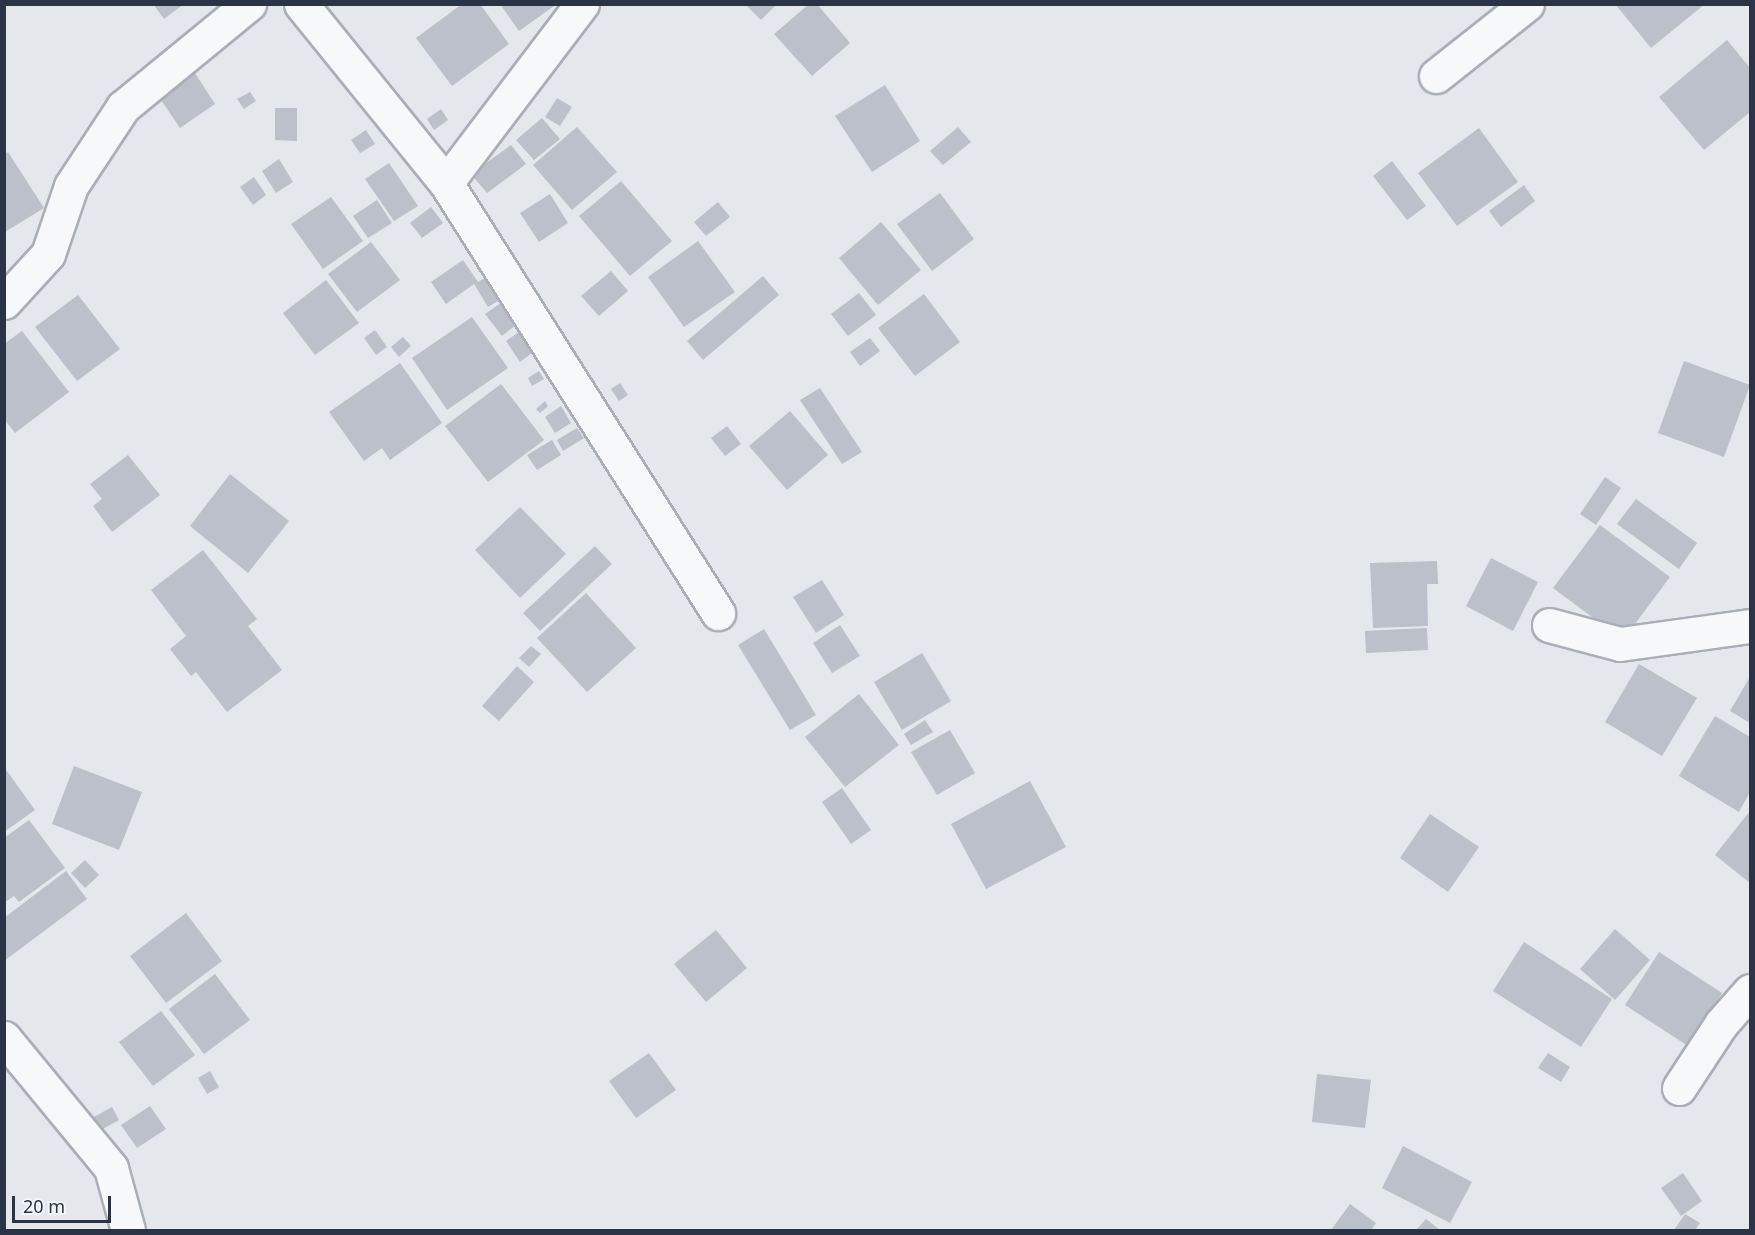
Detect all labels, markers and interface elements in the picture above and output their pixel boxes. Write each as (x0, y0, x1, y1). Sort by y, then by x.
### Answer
scale bar (15, 1184, 114, 1222)
text: 20 m (23, 1194, 65, 1218)

